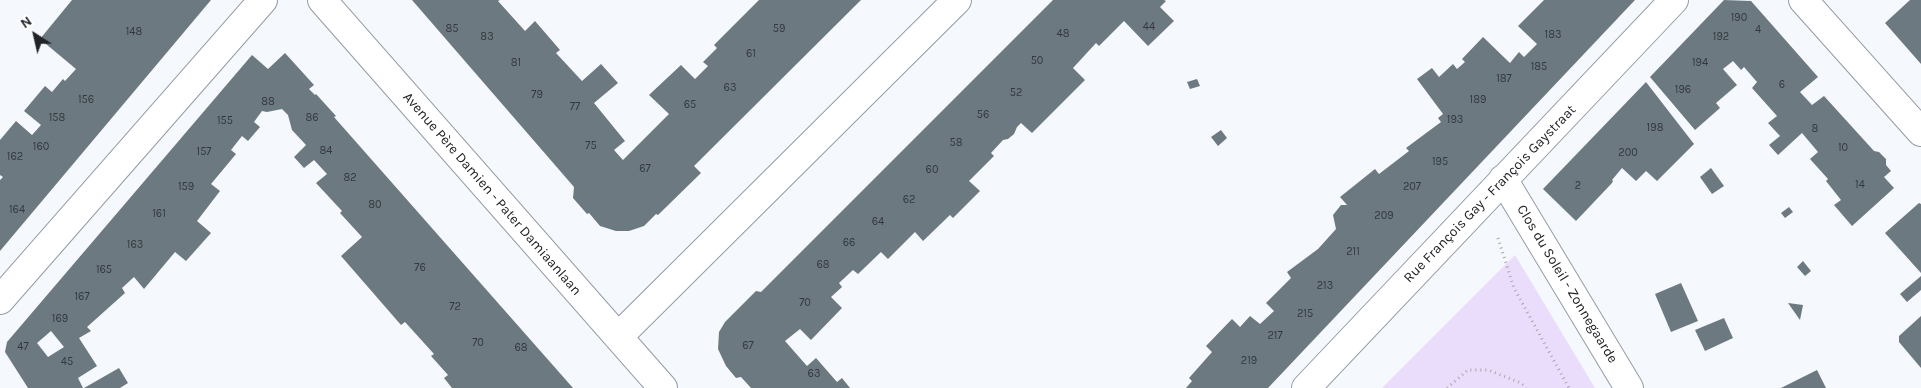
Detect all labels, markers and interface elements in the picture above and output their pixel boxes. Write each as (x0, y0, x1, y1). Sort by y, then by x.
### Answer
north arrow (10, 10, 60, 60)
house number: 190 (1731, 11, 1747, 25)
text: N (17, 12, 35, 32)
house number: 44 (1143, 20, 1155, 34)
house number: 85 (446, 22, 458, 36)
house number: 59 (773, 22, 785, 36)
house number: 4 (1755, 23, 1761, 37)
house number: 148 (126, 25, 142, 39)
house number: 48 (1057, 27, 1069, 41)
house number: 183 (1545, 28, 1561, 42)
house number: 83 (480, 30, 494, 44)
house number: 192 (1713, 30, 1729, 44)
house number: 61 (746, 47, 756, 61)
house number: 50 (1031, 54, 1043, 68)
house number: 81 (511, 56, 521, 70)
house number: 194 (1692, 56, 1708, 70)
house number: 185 (1531, 60, 1547, 74)
house number: 187 (1496, 72, 1512, 86)
house number: 6 (1779, 78, 1785, 92)
house number: 63 (724, 81, 736, 95)
house number: 196 (1675, 83, 1691, 97)
house number: 52 (1010, 86, 1022, 100)
house number: 79 (531, 88, 543, 102)
street label: Avenue Père Damien - Pater Damiaanlaan (399, 89, 585, 299)
house number: 156 (78, 93, 94, 107)
house number: 189 (1470, 93, 1486, 107)
house number: 88 (261, 95, 275, 109)
house number: 65 (684, 98, 696, 112)
house number: 77 (570, 100, 580, 114)
street label: Rue François Gay - François Gaystraat (1400, 102, 1580, 286)
house number: 56 (977, 108, 989, 122)
house number: 158 (49, 111, 65, 125)
house number: 86 (305, 111, 319, 125)
house number: 193 (1447, 113, 1463, 127)
house number: 155 (217, 114, 233, 128)
house number: 198 (1647, 121, 1663, 135)
house number: 8 (1812, 122, 1818, 136)
house number: 58 (950, 136, 962, 150)
house number: 75 (585, 139, 597, 153)
house number: 160 (33, 140, 49, 154)
house number: 10 (1838, 141, 1848, 155)
house number: 84 (320, 144, 332, 158)
house number: 157 (196, 145, 212, 159)
house number: 200 (1618, 146, 1638, 160)
house number: 162 (7, 150, 23, 164)
house number: 195 (1432, 155, 1448, 169)
house number: 67 (639, 162, 651, 176)
house number: 60 (926, 163, 938, 177)
house number: 82 (343, 171, 357, 185)
house number: 14 (1855, 178, 1865, 192)
house number: 2 (1575, 179, 1581, 193)
house number: 159 (178, 180, 194, 194)
house number: 207 (1403, 180, 1421, 194)
house number: 62 (903, 193, 915, 207)
house number: 80 (368, 198, 382, 212)
street label: Clos du Soleil - Zonnegaarde (1513, 202, 1621, 366)
house number: 164 (9, 203, 25, 217)
house number: 161 (152, 207, 166, 221)
house number: 209 (1374, 209, 1394, 223)
house number: 64 (872, 215, 884, 229)
house number: 66 (843, 236, 855, 250)
house number: 163 (127, 238, 143, 252)
house number: 211 (1346, 245, 1360, 259)
house number: 68 (816, 258, 830, 272)
house number: 76 (414, 261, 426, 275)
house number: 165 (96, 263, 112, 277)
house number: 213 (1317, 279, 1333, 293)
house number: 167 (74, 290, 90, 304)
house number: 70 (799, 296, 811, 310)
house number: 72 (449, 300, 461, 314)
house number: 215 (1297, 307, 1313, 321)
house number: 169 (52, 312, 68, 326)
house number: 217 (1267, 329, 1283, 343)
house number: 70 (472, 336, 484, 350)
house number: 67 (742, 339, 754, 353)
house number: 47 (17, 340, 29, 354)
house number: 68 (514, 341, 528, 355)
house number: 219 (1241, 354, 1257, 368)
house number: 45 (61, 355, 73, 369)
house number: 63 (808, 367, 820, 381)

